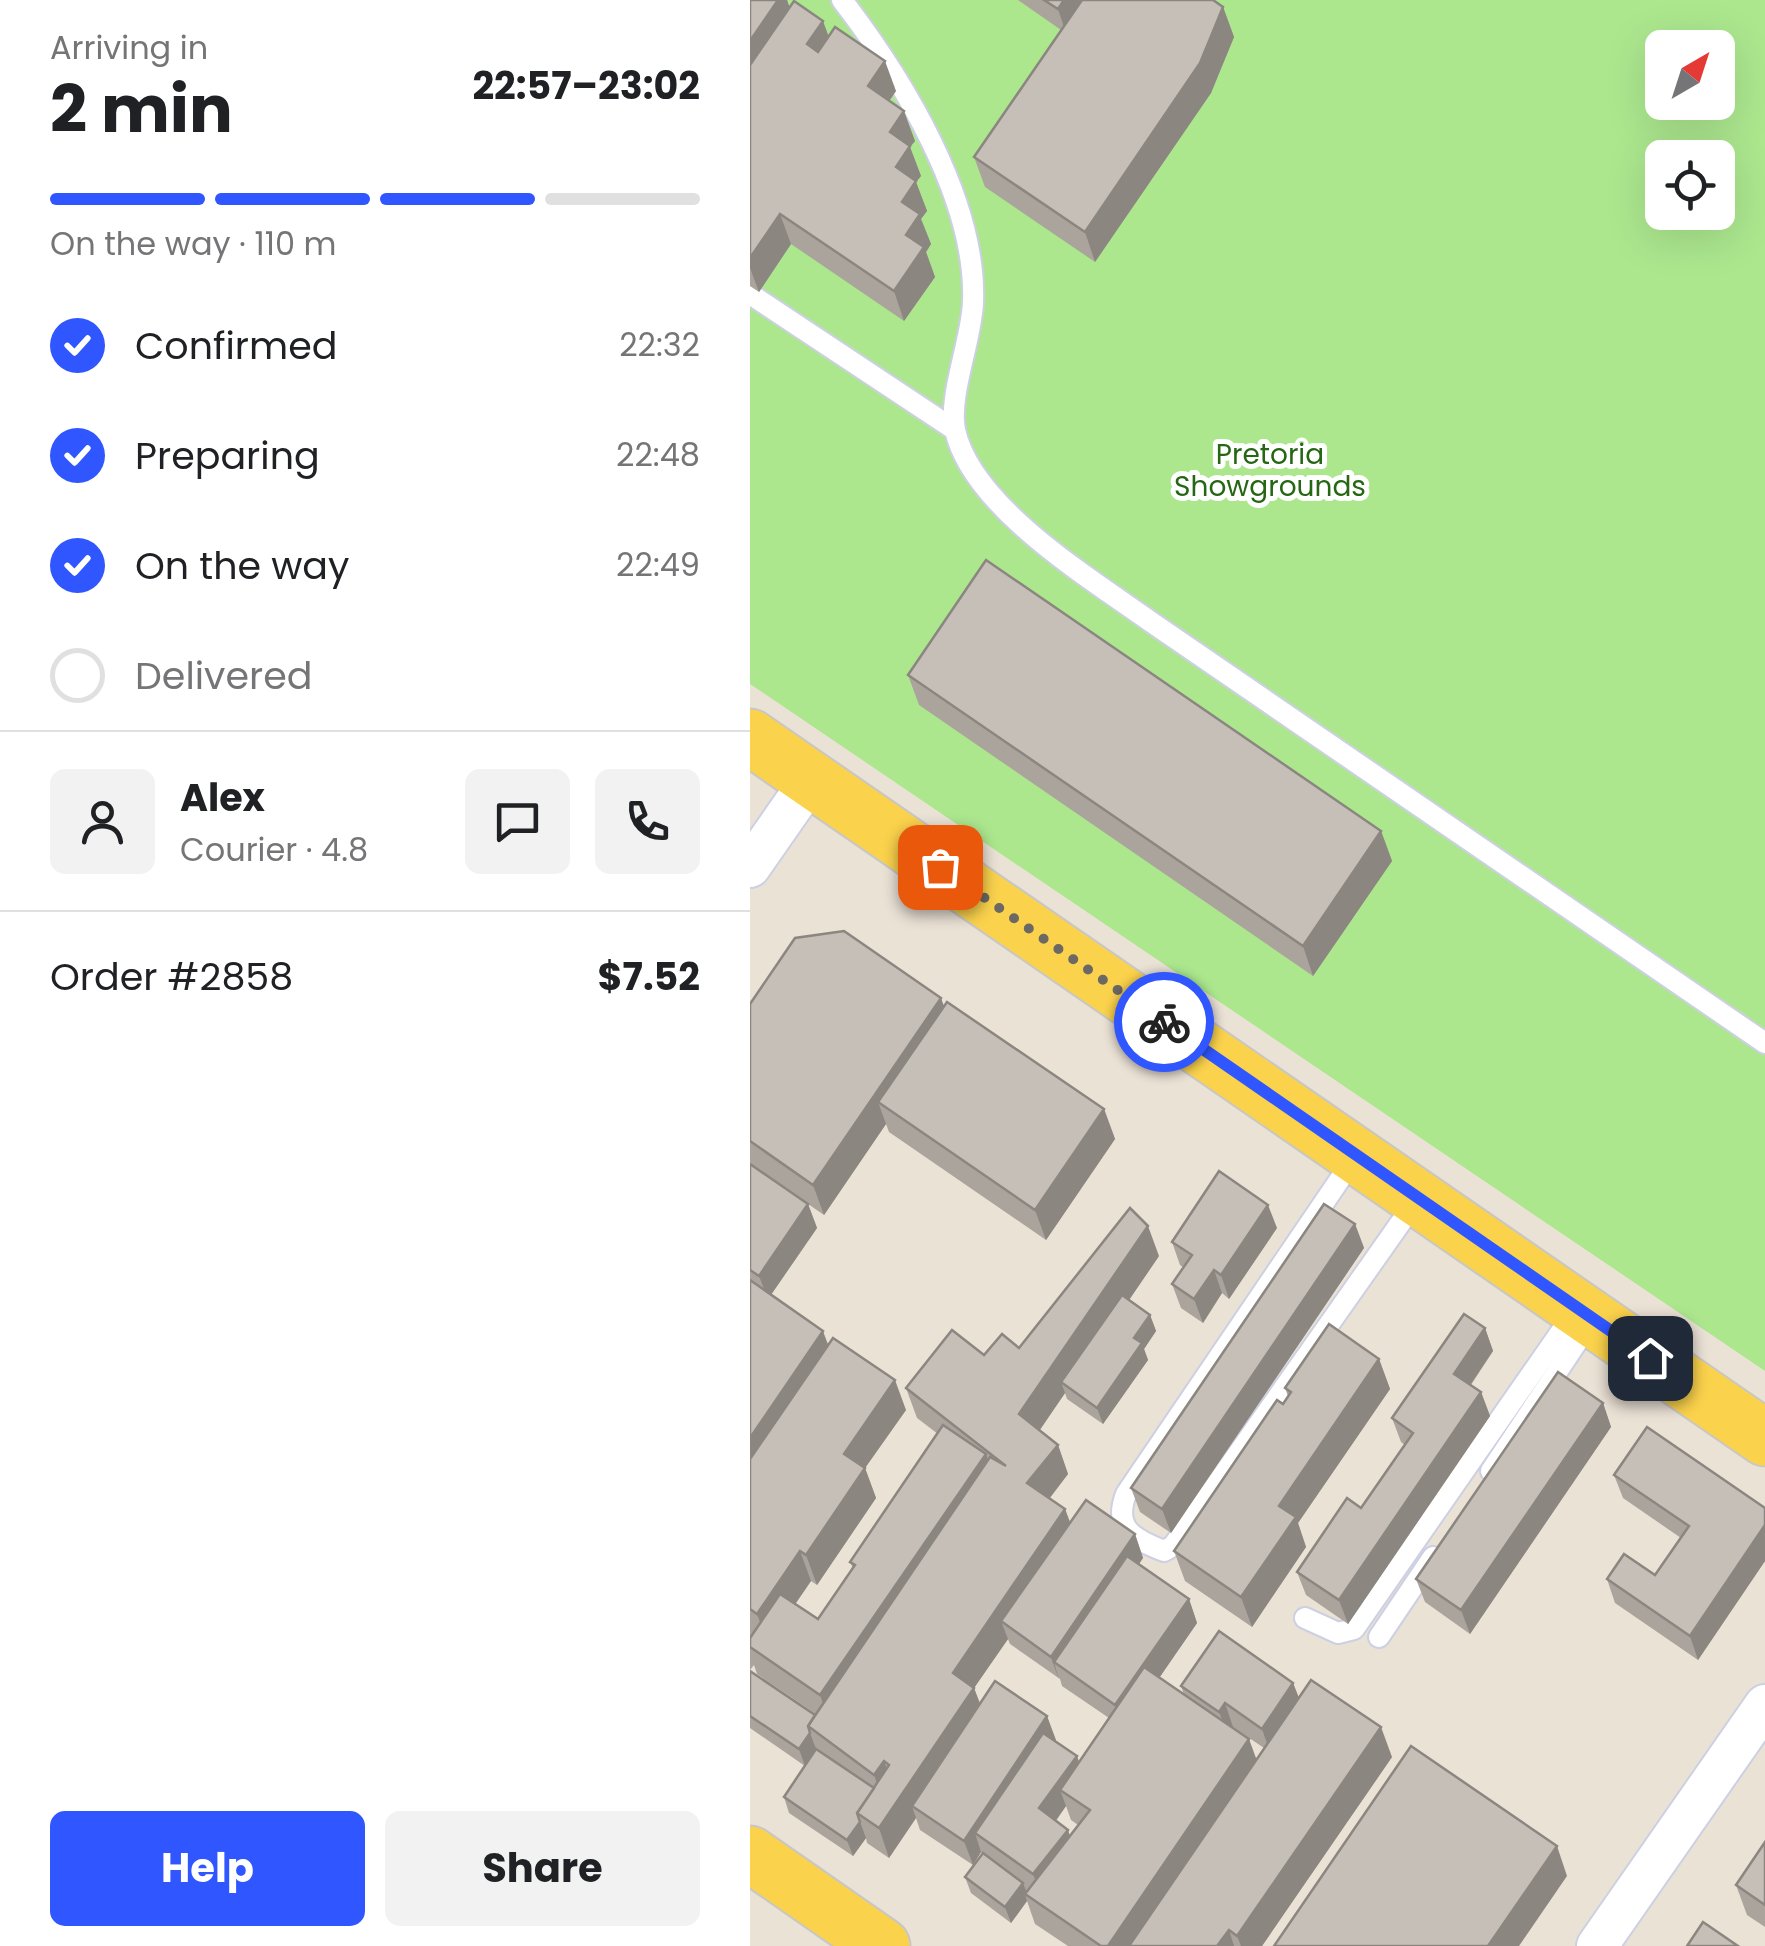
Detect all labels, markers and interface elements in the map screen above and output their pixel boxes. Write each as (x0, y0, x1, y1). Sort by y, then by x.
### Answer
text: Arriving in (50, 25, 208, 70)
north arrow (1645, 30, 1735, 120)
map controls (1645, 30, 1735, 230)
text: 22:57–23:02 (472, 59, 700, 112)
text: 2 min (50, 64, 233, 155)
button: locate (1645, 140, 1735, 230)
text: On the way · 110 m (50, 221, 337, 266)
icon: check (50, 318, 105, 373)
text: Confirmed (135, 319, 337, 372)
text: 22:32 (619, 322, 700, 367)
icon: check (50, 428, 105, 483)
text: Preparing (135, 429, 320, 482)
text: 22:48 (616, 432, 700, 477)
park label: Pretoria Showgrounds (1174, 435, 1366, 506)
icon: check (50, 538, 105, 593)
text: On the way (135, 539, 349, 592)
text: 22:49 (616, 542, 700, 587)
text: Delivered (135, 649, 312, 702)
button: person (50, 769, 155, 874)
button: chat (465, 769, 570, 874)
button: phone (595, 769, 700, 874)
text: Alex (180, 771, 265, 824)
pin (898, 825, 983, 910)
text: Courier · 4.8 (180, 827, 368, 872)
icon: bag (913, 840, 968, 895)
text: Order #2858 (50, 950, 293, 1003)
text: $7.52 (598, 950, 700, 1003)
courier (1114, 972, 1214, 1072)
icon: bike (1137, 995, 1192, 1050)
pin (1608, 1316, 1693, 1401)
icon: home (1623, 1331, 1678, 1386)
button: Help (50, 1811, 365, 1926)
button: Share (385, 1811, 700, 1926)

